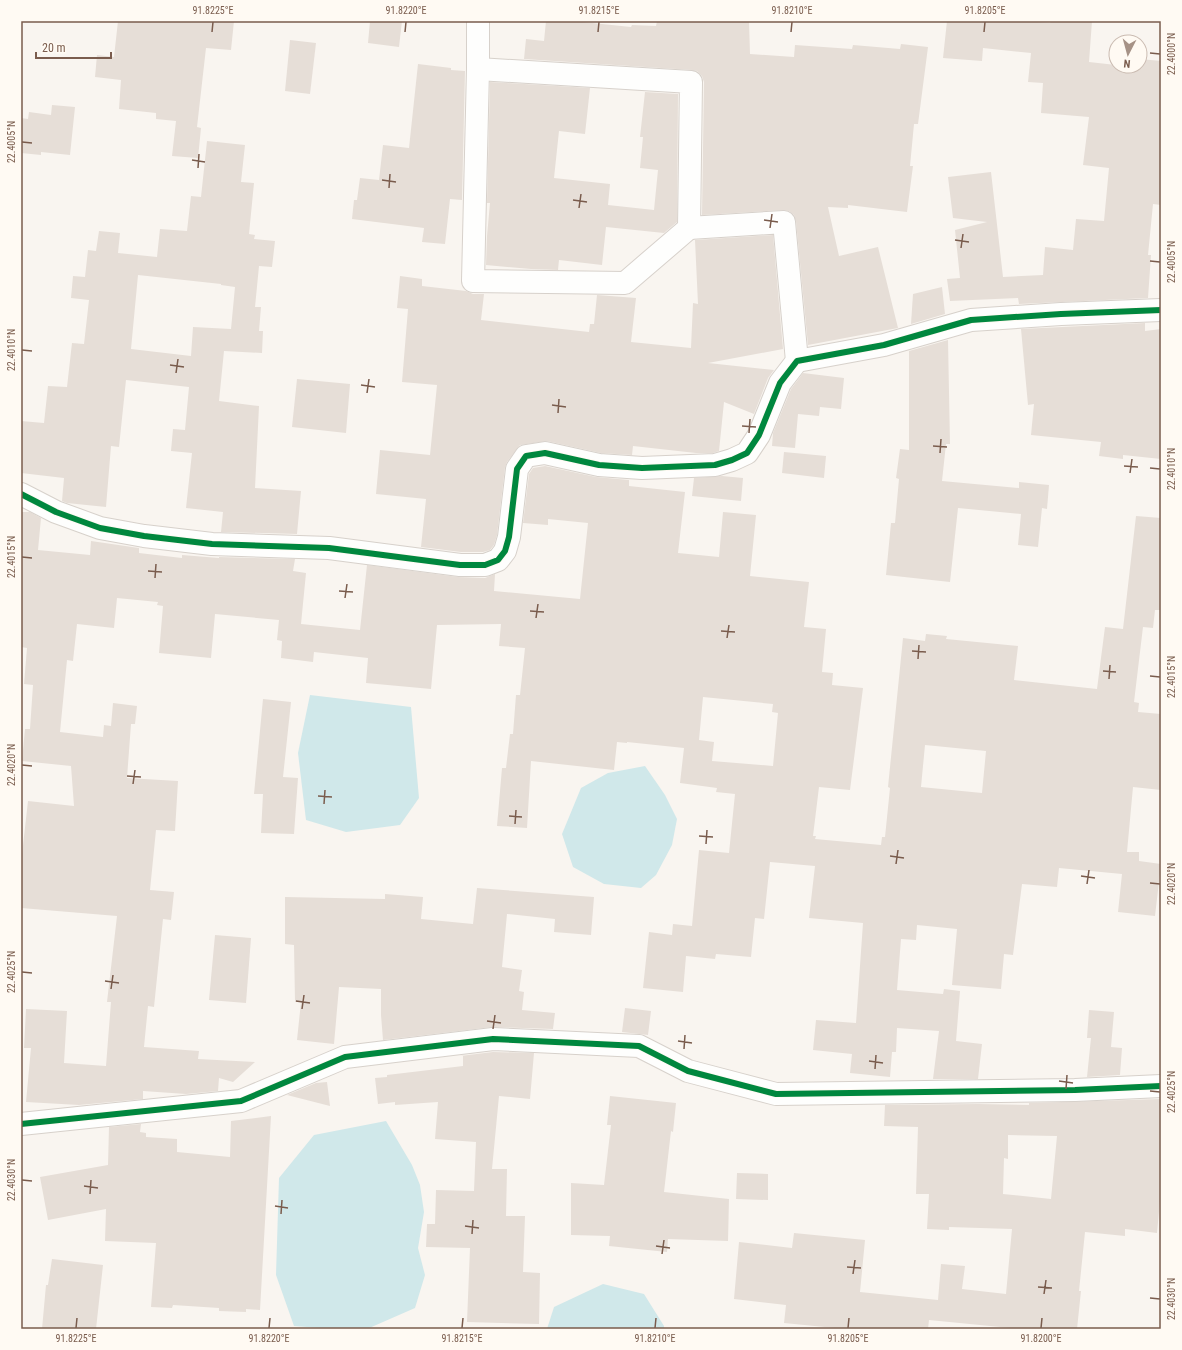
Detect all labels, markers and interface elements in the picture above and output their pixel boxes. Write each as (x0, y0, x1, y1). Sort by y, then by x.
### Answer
text: 91.8225°E (193, 5, 234, 16)
text: 91.8220°E (386, 5, 427, 16)
text: 91.8215°E (579, 5, 620, 16)
text: 91.8210°E (772, 5, 813, 16)
text: 91.8205°E (965, 5, 1006, 16)
text: 22.4000°N (1166, 33, 1177, 75)
scale bar (36, 34, 111, 60)
north arrow (1108, 34, 1148, 74)
text: 20 m (42, 41, 66, 55)
text: N (1123, 57, 1131, 70)
text: 22.4005°N (6, 121, 17, 163)
text: 22.4005°N (1166, 241, 1177, 283)
text: 22.4010°N (6, 329, 17, 371)
text: 22.4010°N (1166, 448, 1177, 490)
text: 22.4015°N (6, 536, 17, 578)
text: 22.4015°N (1166, 656, 1177, 698)
text: 22.4020°N (6, 744, 17, 786)
text: 22.4020°N (1166, 863, 1177, 905)
text: 22.4025°N (6, 951, 17, 993)
text: 22.4025°N (1166, 1071, 1177, 1113)
text: 22.4030°N (6, 1159, 17, 1201)
text: 22.4030°N (1166, 1278, 1177, 1320)
text: 91.8225°E (56, 1333, 97, 1344)
text: 91.8220°E (249, 1333, 290, 1344)
text: 91.8215°E (442, 1333, 483, 1344)
text: 91.8210°E (635, 1333, 676, 1344)
text: 91.8205°E (828, 1333, 869, 1344)
text: 91.8200°E (1021, 1333, 1062, 1344)

